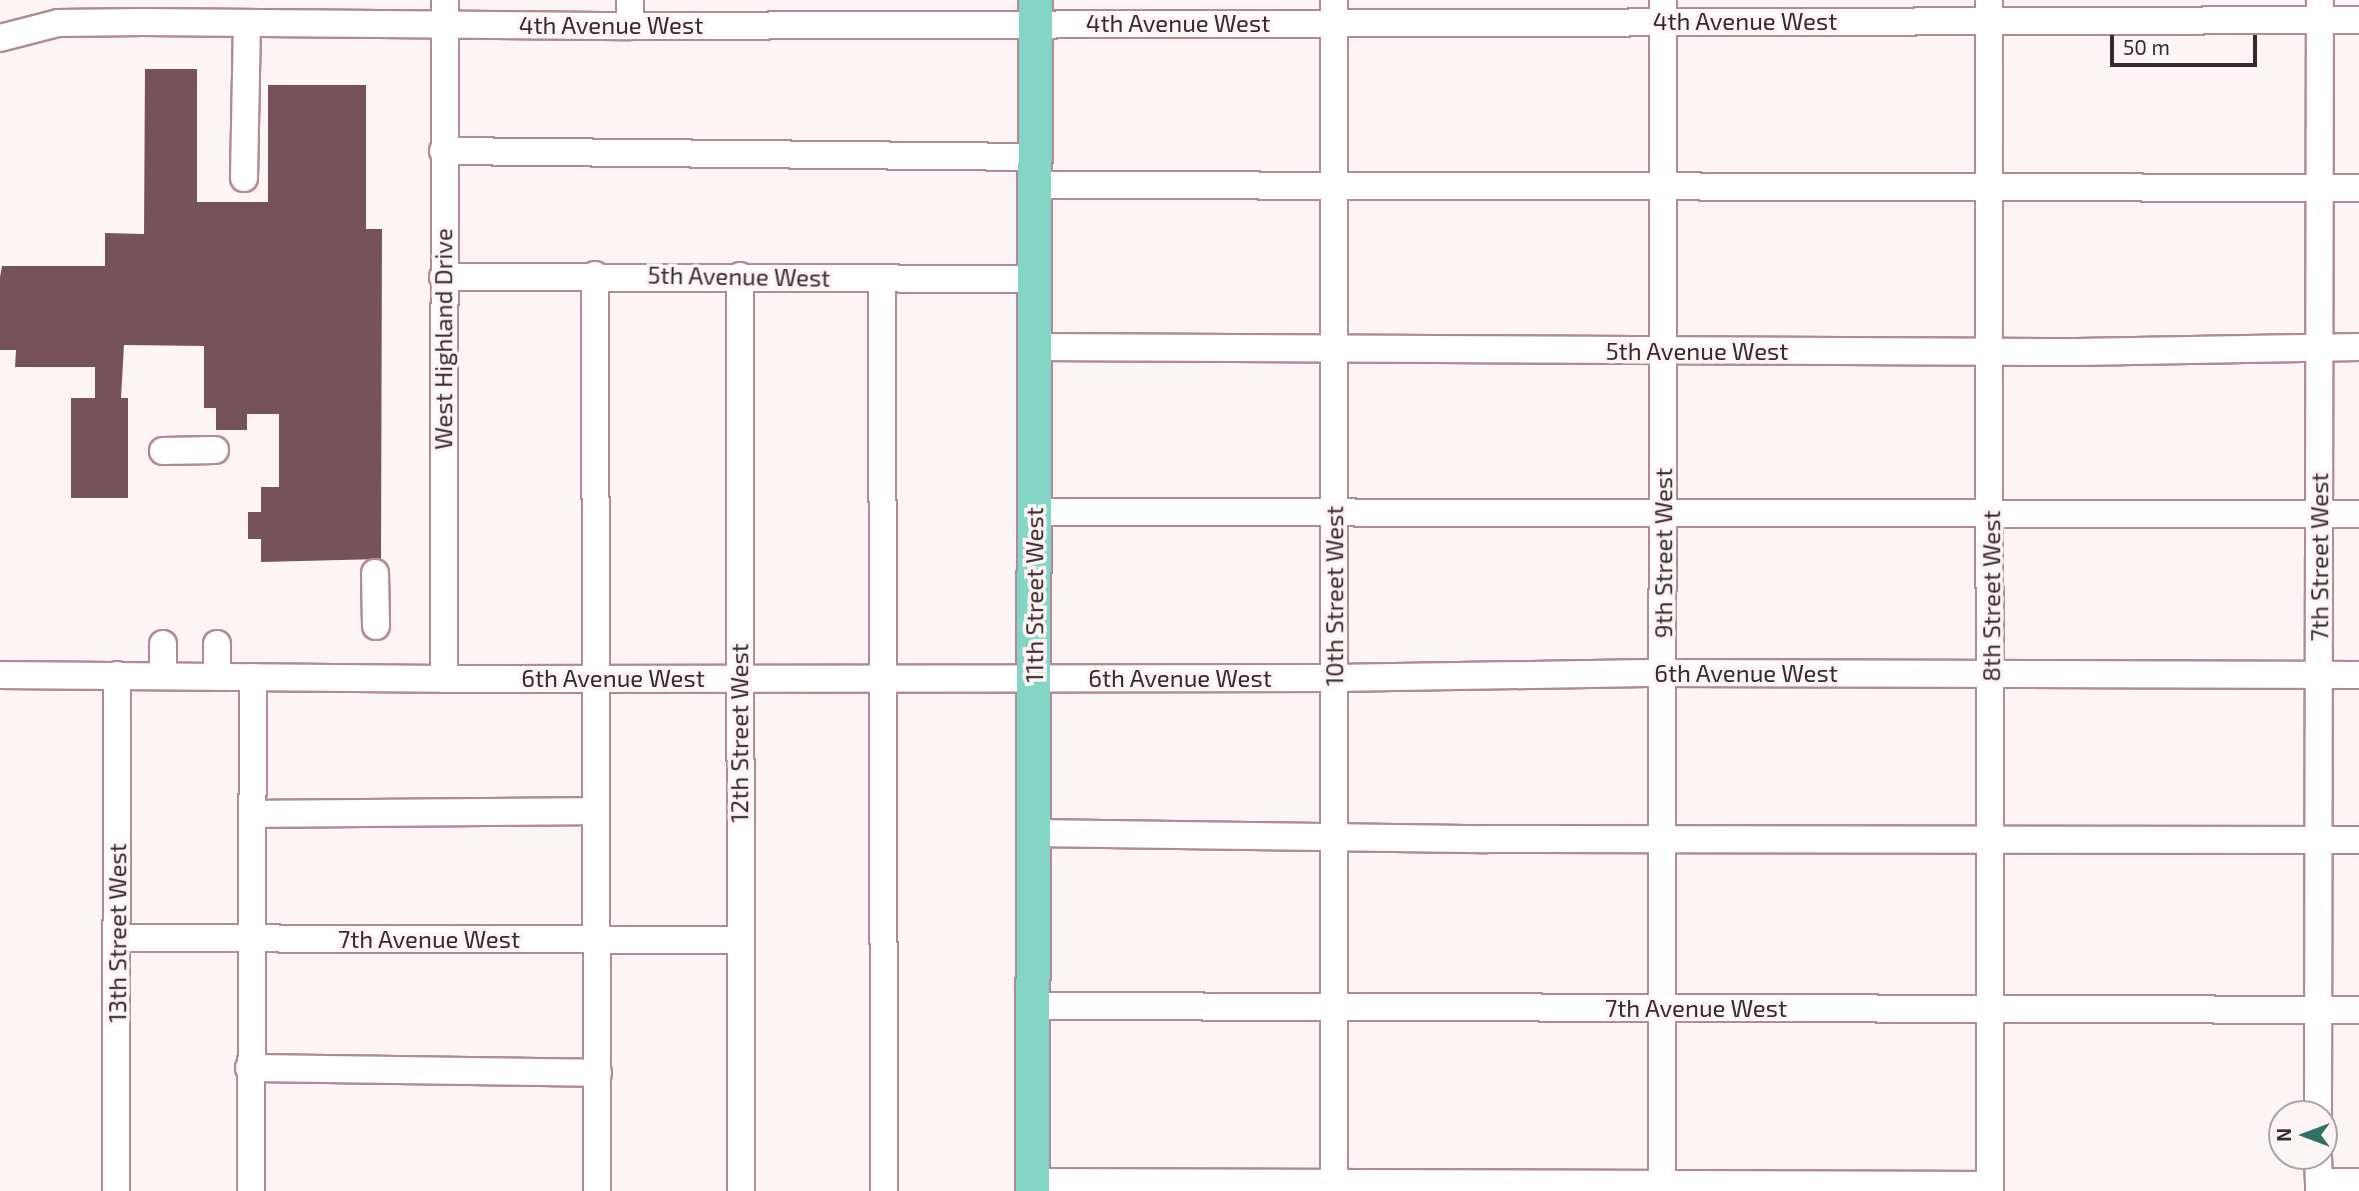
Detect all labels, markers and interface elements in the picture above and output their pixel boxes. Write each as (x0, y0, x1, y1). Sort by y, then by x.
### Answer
street label: 4th Avenue West (1652, 7, 1838, 35)
street label: 4th Avenue West (1085, 9, 1271, 37)
street label: 4th Avenue West (518, 11, 704, 39)
scale bar (2114, 21, 2261, 65)
text: 50 m (2123, 34, 2170, 59)
street label: West Highland Drive (429, 228, 457, 450)
street label: 5th Avenue West (647, 260, 831, 292)
street label: 5th Avenue West (1605, 337, 1789, 365)
street label: 9th Street West (1649, 468, 1677, 638)
street label: 7th Street West (2305, 472, 2333, 642)
street label: 10th Street West (1320, 505, 1348, 687)
street label: 11th Street West (1020, 507, 1048, 683)
street label: 8th Street West (1977, 510, 2005, 682)
street label: 12th Street West (725, 643, 753, 823)
street label: 6th Avenue West (1654, 659, 1838, 687)
street label: 6th Avenue West (521, 664, 705, 692)
street label: 6th Avenue West (1088, 664, 1272, 692)
street label: 13th Street West (103, 843, 131, 1023)
street label: 7th Avenue West (337, 925, 521, 953)
street label: 7th Avenue West (1604, 994, 1788, 1022)
north arrow (2268, 1100, 2338, 1170)
text: N (2272, 1128, 2295, 1142)

